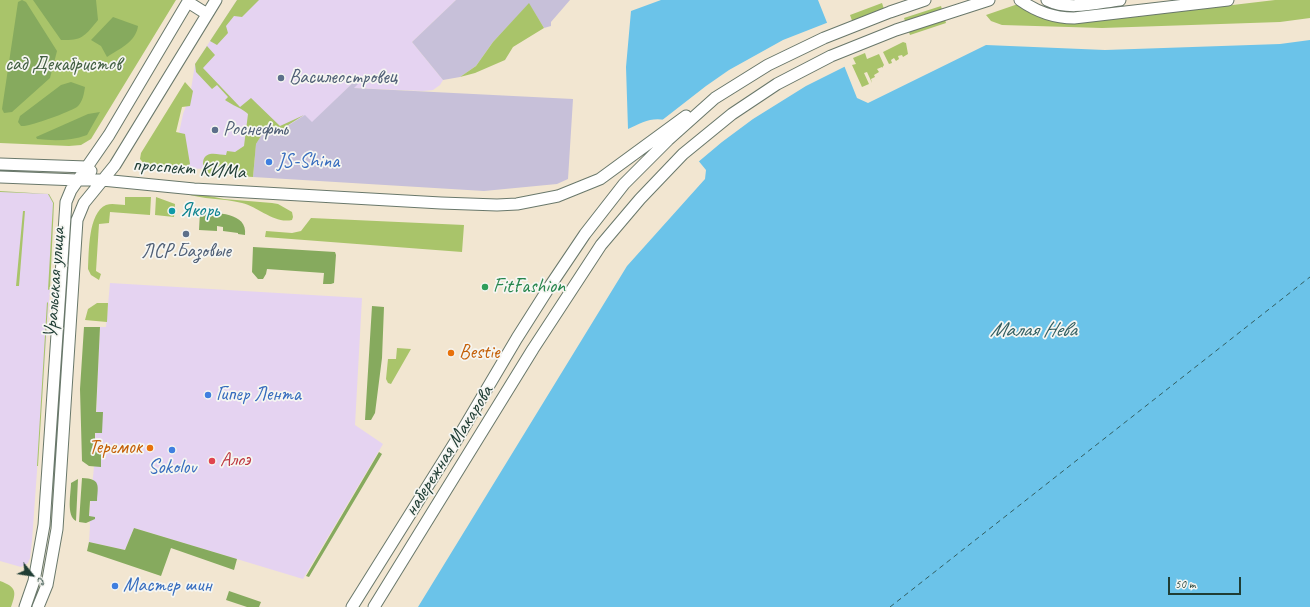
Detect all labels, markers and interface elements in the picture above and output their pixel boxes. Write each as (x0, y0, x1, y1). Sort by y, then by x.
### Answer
park label: сад Декабристов (5, 53, 121, 77)
place label: Василеостровец (289, 66, 397, 90)
marker: Василеостровец (276, 73, 286, 83)
place label: Роснефть (223, 118, 288, 142)
marker: Роснефть (210, 125, 220, 135)
place label: JS-Shina (277, 150, 339, 174)
street label: проспект КИМа (132, 153, 246, 185)
marker: JS-Shina (264, 157, 274, 167)
place label: Якорь (180, 199, 219, 223)
marker: Якорь (167, 206, 177, 216)
street label: Уральская улица (39, 227, 71, 339)
marker: ЛСР.Базовые (181, 229, 191, 239)
place label: ЛСР.Базовые (141, 240, 231, 264)
place label: FitFashion (493, 275, 565, 299)
marker: FitFashion (480, 282, 490, 292)
water label: Малая Нева (990, 317, 1076, 343)
place label: Bestie (459, 341, 500, 365)
marker: Bestie (446, 348, 456, 358)
street label: набережная Макарова (399, 381, 499, 521)
place label: Гипер Лента (216, 383, 301, 407)
marker: Гипер Лента (203, 390, 213, 400)
place label: Теремок (88, 436, 142, 460)
marker: Теремок (145, 443, 155, 453)
marker: Sokolov (167, 445, 177, 455)
place label: Алоэ (220, 449, 250, 473)
place label: Sokolov (148, 456, 196, 480)
marker: Алоэ (207, 456, 217, 466)
north arrow (12, 555, 52, 595)
scale bar (1170, 569, 1243, 595)
place label: Мастер шин (123, 574, 212, 598)
text: С (35, 575, 50, 587)
text: 50 m (1175, 576, 1195, 592)
marker: Мастер шин (110, 581, 120, 591)

